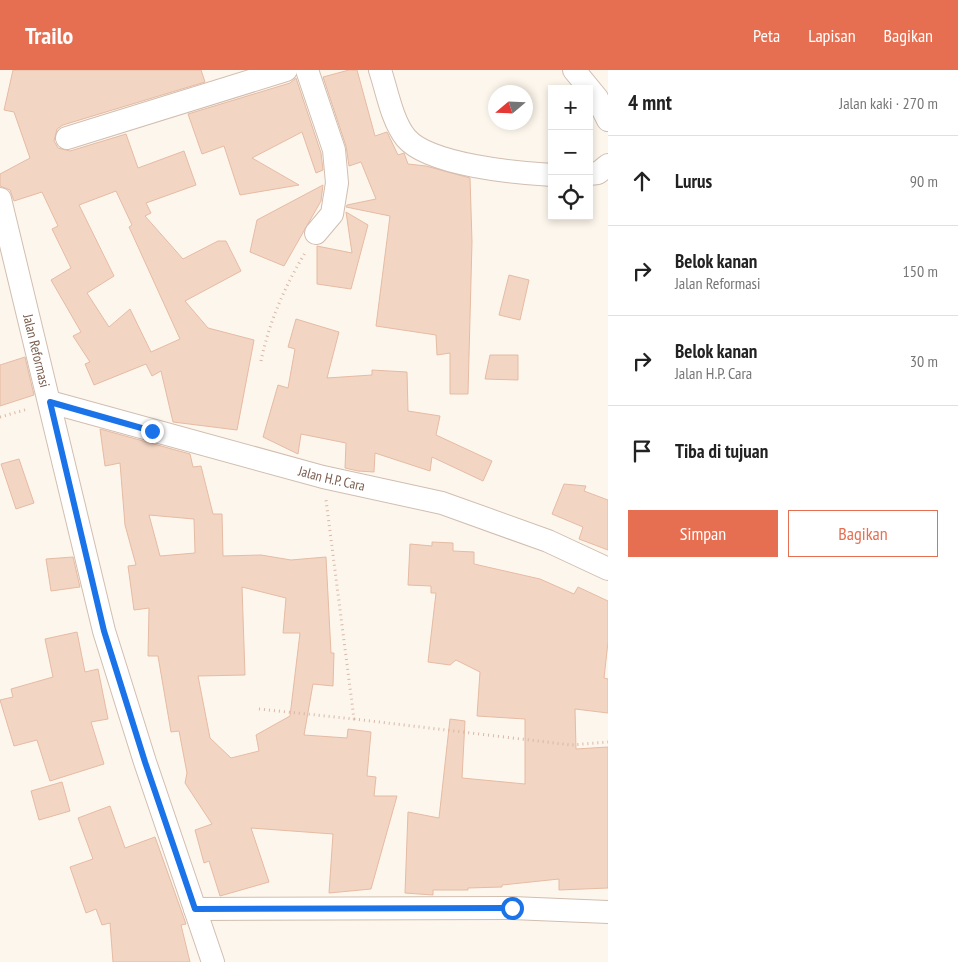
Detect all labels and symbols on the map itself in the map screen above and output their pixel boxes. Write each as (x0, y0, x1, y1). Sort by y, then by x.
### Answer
north arrow (488, 85, 533, 130)
street label: Jalan Reformasi (19, 311, 54, 389)
route end (141, 420, 164, 443)
street label: Jalan H.P. Cara (296, 461, 367, 495)
route start (501, 897, 524, 920)

